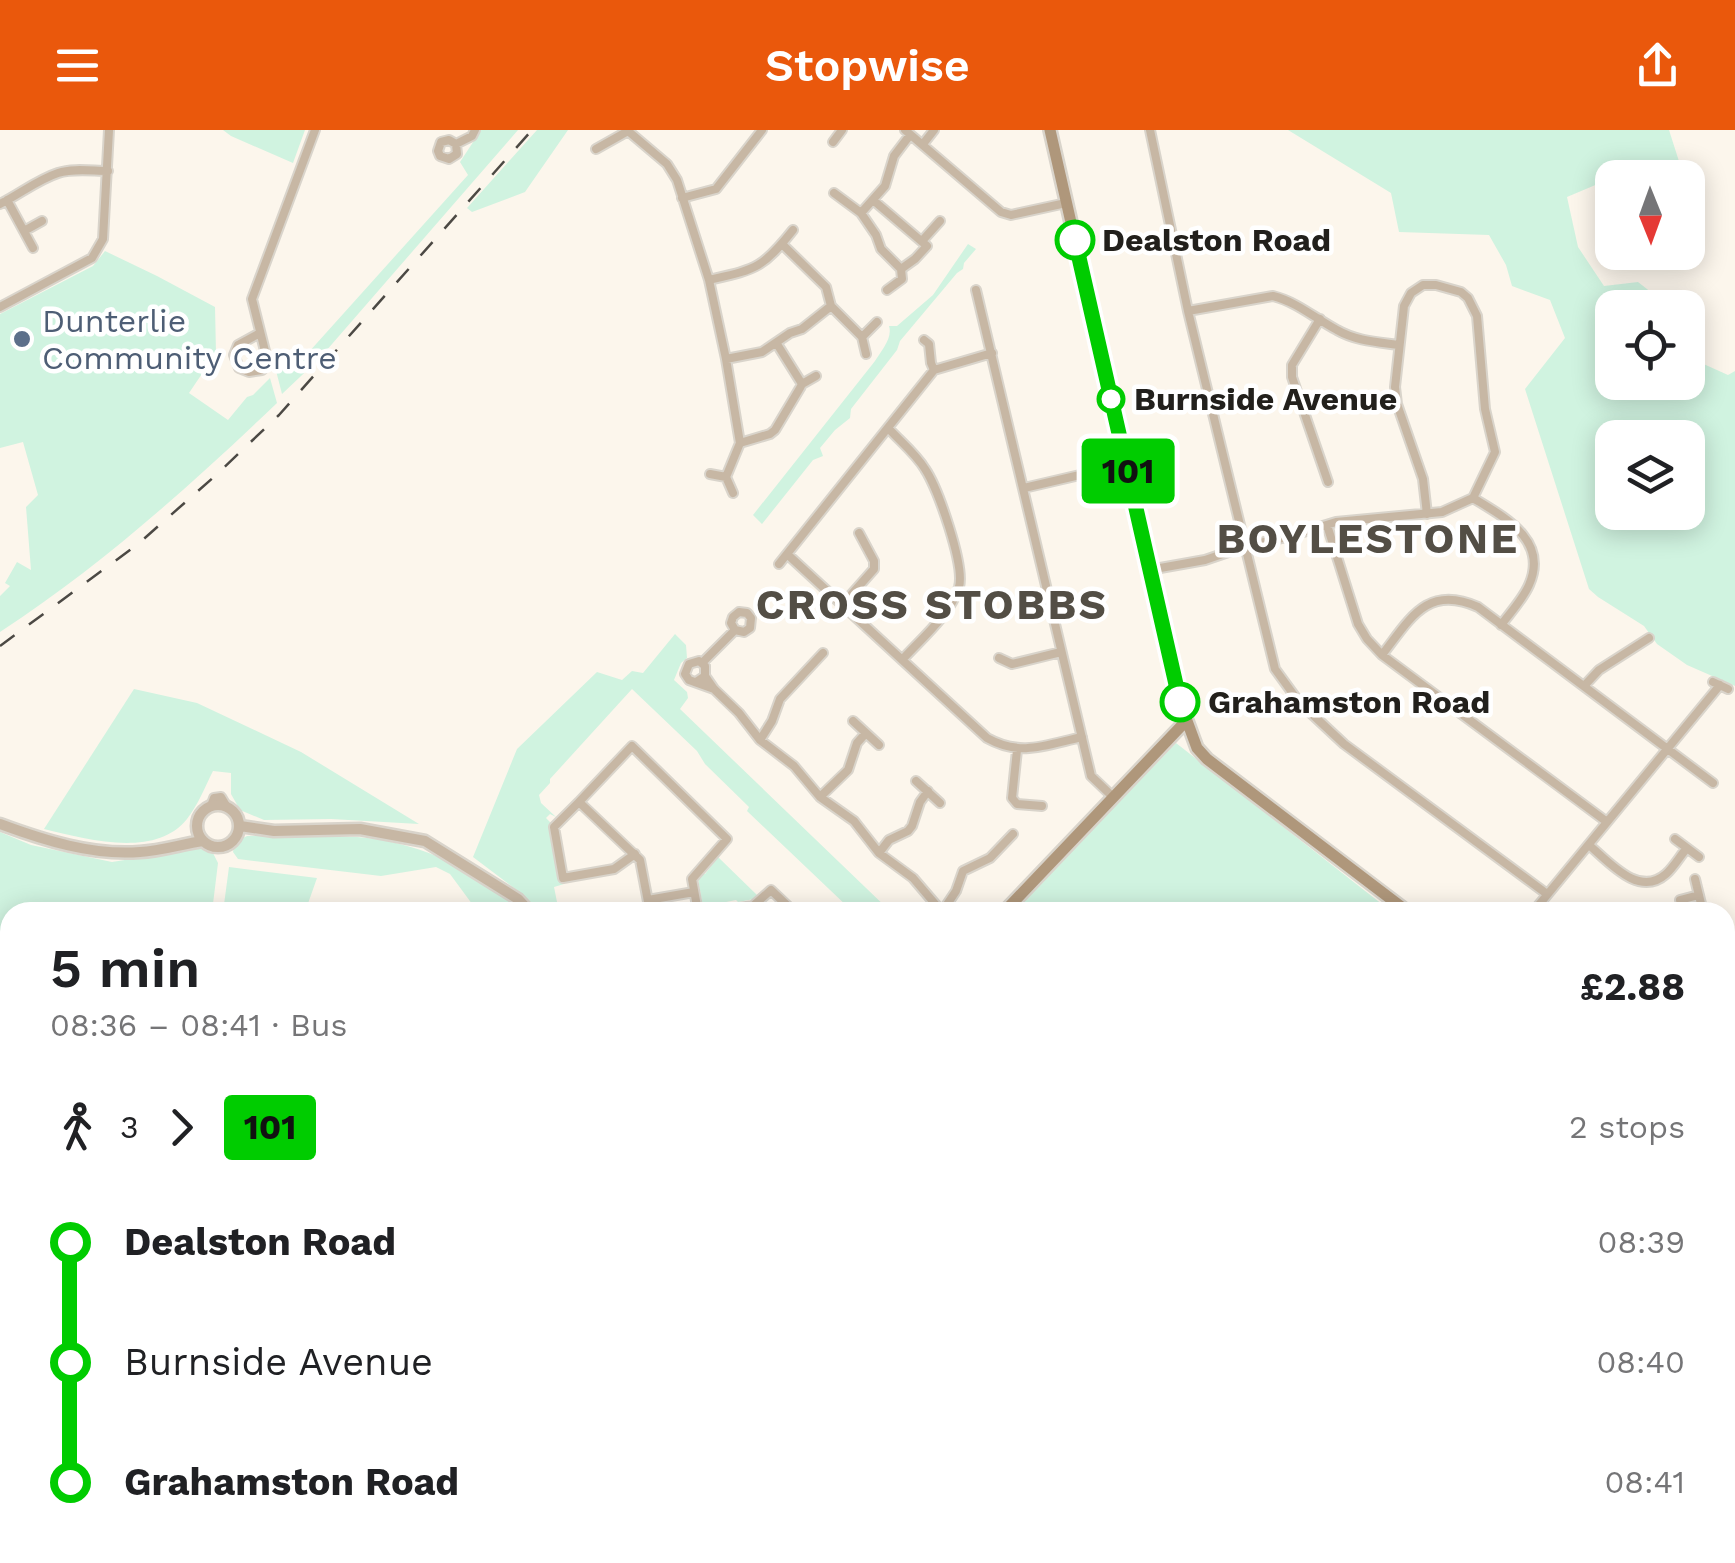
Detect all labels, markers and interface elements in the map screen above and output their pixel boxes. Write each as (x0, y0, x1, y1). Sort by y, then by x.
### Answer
icon: menu (50, 38, 105, 93)
icon: share (1630, 38, 1685, 93)
text: Stopwise (765, 39, 970, 92)
north arrow (1595, 160, 1705, 270)
map controls (1595, 160, 1705, 530)
marker: Dealston Road (1056, 221, 1094, 259)
place label: Dealston Road (1102, 221, 1331, 259)
button: locate (1595, 290, 1705, 400)
place label: Dunterlie Community Centre (42, 302, 337, 377)
marker: Dunterlie Community Centre (11, 328, 33, 350)
place label: Burnside Avenue (1134, 380, 1397, 418)
marker: Burnside Avenue (1098, 386, 1124, 412)
button: layers (1595, 420, 1705, 530)
line badge: 101 (1070, 438, 1186, 504)
text: 101 (1102, 450, 1154, 492)
district label: BOYLESTONE (1216, 514, 1520, 563)
district label: CROSS STOBBS (756, 580, 1108, 629)
marker: Grahamston Road (1161, 683, 1199, 721)
place label: Grahamston Road (1208, 683, 1490, 721)
text: 5 min (50, 936, 200, 1000)
text: £2.88 (1580, 965, 1685, 1009)
text: 08:36 – 08:41 · Bus (50, 1006, 347, 1044)
icon: walk (50, 1100, 105, 1155)
icon: forward (154, 1100, 209, 1155)
text: 101 (244, 1106, 296, 1148)
text: 3 (120, 1108, 139, 1146)
text: 2 stops (1569, 1108, 1685, 1146)
text: Dealston Road (124, 1220, 396, 1264)
text: 08:39 (1598, 1223, 1685, 1261)
text: Burnside Avenue (124, 1340, 433, 1384)
text: 08:40 (1596, 1343, 1685, 1381)
text: Grahamston Road (124, 1460, 459, 1504)
text: 08:41 (1604, 1463, 1685, 1501)

